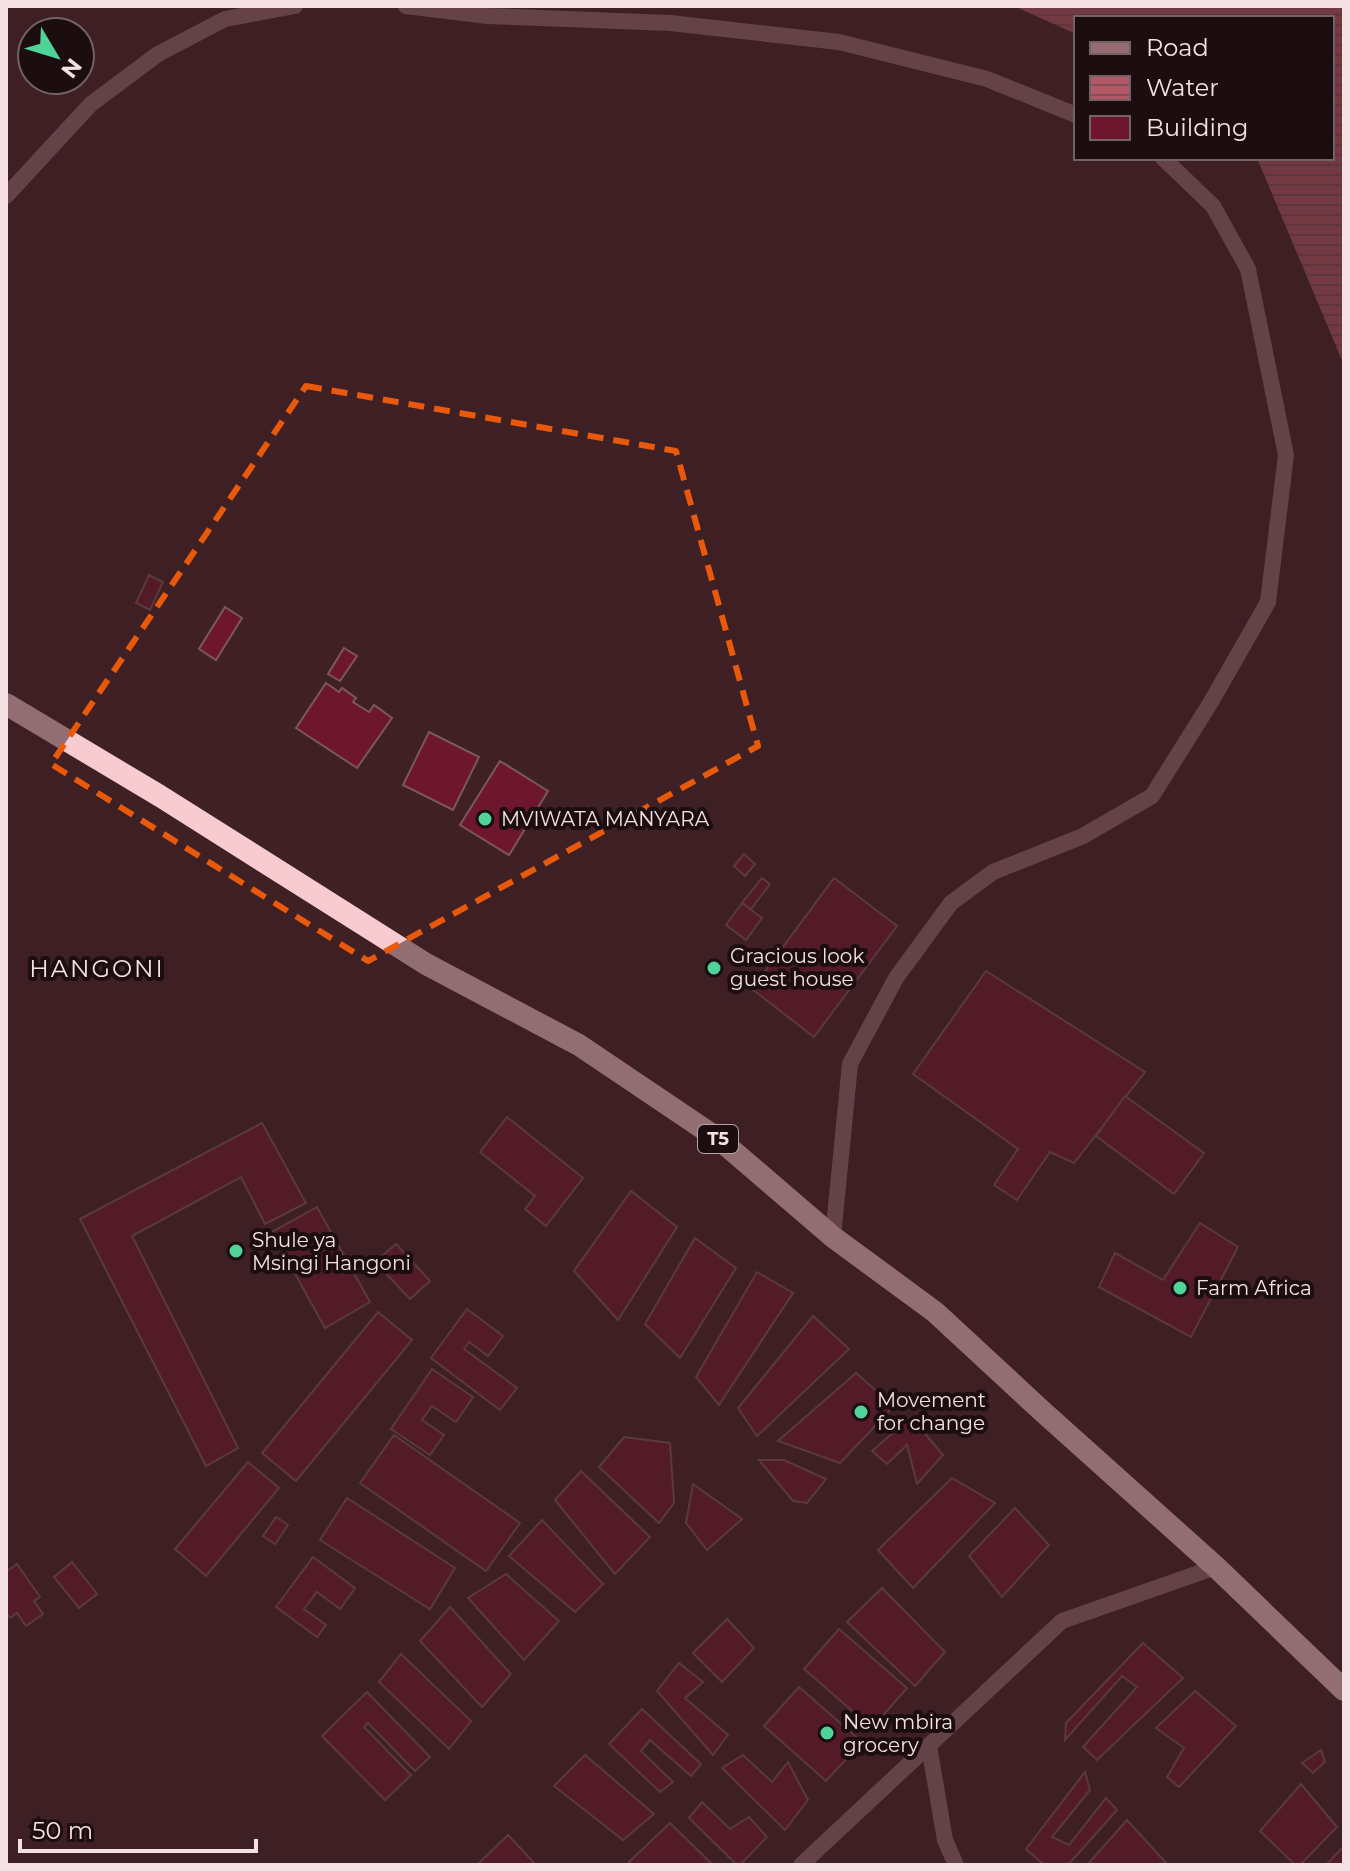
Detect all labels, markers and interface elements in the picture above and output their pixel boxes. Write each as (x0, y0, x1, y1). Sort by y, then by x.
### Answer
north arrow (16, 16, 96, 96)
legend (1074, 16, 1334, 160)
text: Road (1146, 33, 1209, 62)
text: N (55, 53, 87, 83)
text: Water (1146, 73, 1219, 102)
text: Building (1146, 113, 1249, 142)
place label: MVIWATA MANYARA (501, 807, 710, 831)
marker: MVIWATA MANYARA (476, 810, 494, 828)
place label: Gracious look guest house (730, 944, 864, 991)
district label: HANGONI (29, 954, 165, 983)
marker: Gracious look guest house (705, 959, 723, 977)
road number: T5 (698, 1125, 738, 1153)
place label: Shule ya Msingi Hangoni (252, 1228, 411, 1275)
marker: Shule ya Msingi Hangoni (227, 1242, 245, 1260)
place label: Farm Africa (1196, 1276, 1312, 1300)
marker: Farm Africa (1171, 1279, 1189, 1297)
place label: Movement for change (877, 1388, 986, 1435)
marker: Movement for change (852, 1403, 870, 1421)
place label: New mbira grocery (843, 1710, 953, 1757)
marker: New mbira grocery (818, 1724, 836, 1742)
scale bar (20, 1803, 256, 1853)
text: 50 m (32, 1816, 93, 1845)

